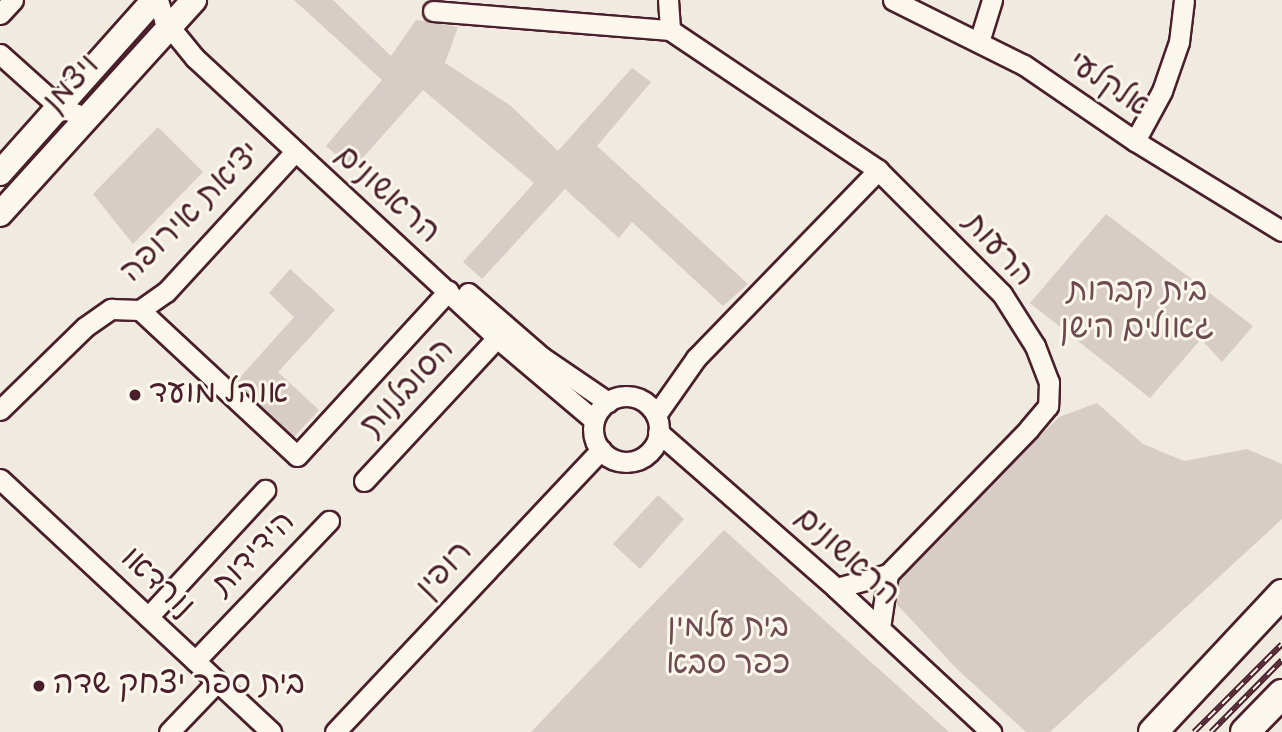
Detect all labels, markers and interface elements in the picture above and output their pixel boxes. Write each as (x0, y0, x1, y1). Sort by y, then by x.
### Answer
street label: אלקלעי (1059, 45, 1155, 127)
street label: ויצמן (37, 48, 109, 122)
street label: יציאת אירופה (114, 136, 270, 292)
street label: הראשונים (325, 139, 447, 253)
street label: הרעות (953, 206, 1041, 296)
park label: בית קברות גאולים הישן (1060, 275, 1214, 350)
street label: הסובלנות (354, 332, 464, 446)
place label: אוהל מועד (149, 376, 288, 414)
marker: אוהל מועד (127, 387, 143, 403)
street label: הראשונים (785, 501, 907, 615)
street label: הידידות (205, 504, 305, 606)
street label: רופין (410, 534, 482, 608)
street label: נורדאו (111, 540, 201, 628)
park label: בית עלמין כפר סבא (666, 611, 790, 686)
place label: בית ספר יצחק שדה (53, 667, 305, 705)
marker: בית ספר יצחק שדה (31, 678, 47, 694)

